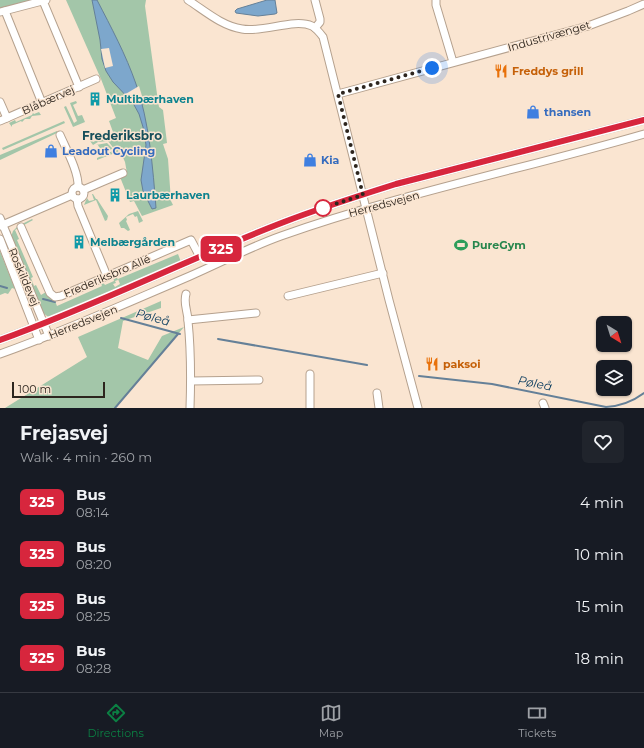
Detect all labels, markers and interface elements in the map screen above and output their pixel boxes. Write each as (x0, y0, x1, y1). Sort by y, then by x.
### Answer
street label: Industrivænget (506, 17, 592, 54)
your location (422, 58, 442, 78)
restaurant icon: Freddys grill (493, 63, 509, 79)
place label: Freddys grill (512, 64, 584, 78)
street label: Blåbærvej (20, 82, 76, 118)
building icon: Multibærhaven (87, 91, 103, 107)
place label: Multibærhaven (106, 92, 194, 106)
shop icon: thansen (525, 104, 541, 120)
place label: thansen (544, 105, 591, 119)
district label: Frederiksbro (82, 128, 162, 143)
shop icon: Leadout Cycling (43, 143, 59, 159)
place label: Leadout Cycling (62, 144, 155, 158)
shop icon: Kia (302, 152, 318, 168)
place label: Kia (321, 153, 339, 167)
building icon: Laurbærhaven (107, 187, 123, 203)
place label: Laurbærhaven (126, 188, 210, 202)
street label: Herredsvejen (347, 188, 421, 220)
unlabelled marker (314, 199, 332, 217)
building icon: Melbærgården (71, 234, 87, 250)
place label: Melbærgården (90, 235, 175, 249)
line badge: 325 (198, 236, 244, 262)
sports icon: PureGym (453, 237, 469, 253)
place label: PureGym (472, 238, 526, 252)
text: 325 (209, 240, 233, 258)
street label: Roskildevej (5, 246, 43, 308)
street label: Frederiksbro Allé (62, 251, 153, 301)
street label: Herredsvejen (47, 302, 119, 342)
water label: Pøleå (134, 305, 172, 329)
north arrow (596, 316, 632, 352)
map controls (596, 316, 632, 396)
restaurant icon: paksoi (424, 356, 440, 372)
place label: paksoi (443, 357, 481, 371)
button: layers (596, 360, 632, 396)
water label: Pøleå (517, 372, 553, 394)
scale bar (12, 380, 105, 399)
text: 100 m (18, 382, 51, 396)
button: heart (582, 421, 624, 463)
text: Frejasvej (20, 422, 108, 445)
text: Walk · 4 min · 260 m (20, 449, 152, 465)
text: Bus (76, 485, 106, 504)
text: 325 (30, 493, 54, 511)
text: 4 min (580, 493, 624, 512)
text: 08:14 (76, 504, 109, 520)
text: Bus (76, 537, 106, 556)
text: 325 (30, 545, 54, 563)
text: 10 min (575, 545, 624, 564)
text: 08:20 (76, 556, 112, 572)
text: Bus (76, 589, 106, 608)
text: 325 (30, 597, 54, 615)
text: 15 min (576, 597, 624, 616)
text: 08:25 (76, 608, 110, 624)
text: Bus (76, 641, 106, 660)
text: 325 (30, 649, 54, 667)
text: 18 min (575, 649, 624, 668)
text: 08:28 (76, 660, 111, 676)
tab: Directions (87, 702, 144, 740)
tab: Map (319, 702, 343, 740)
tab: Tickets (518, 702, 556, 740)

